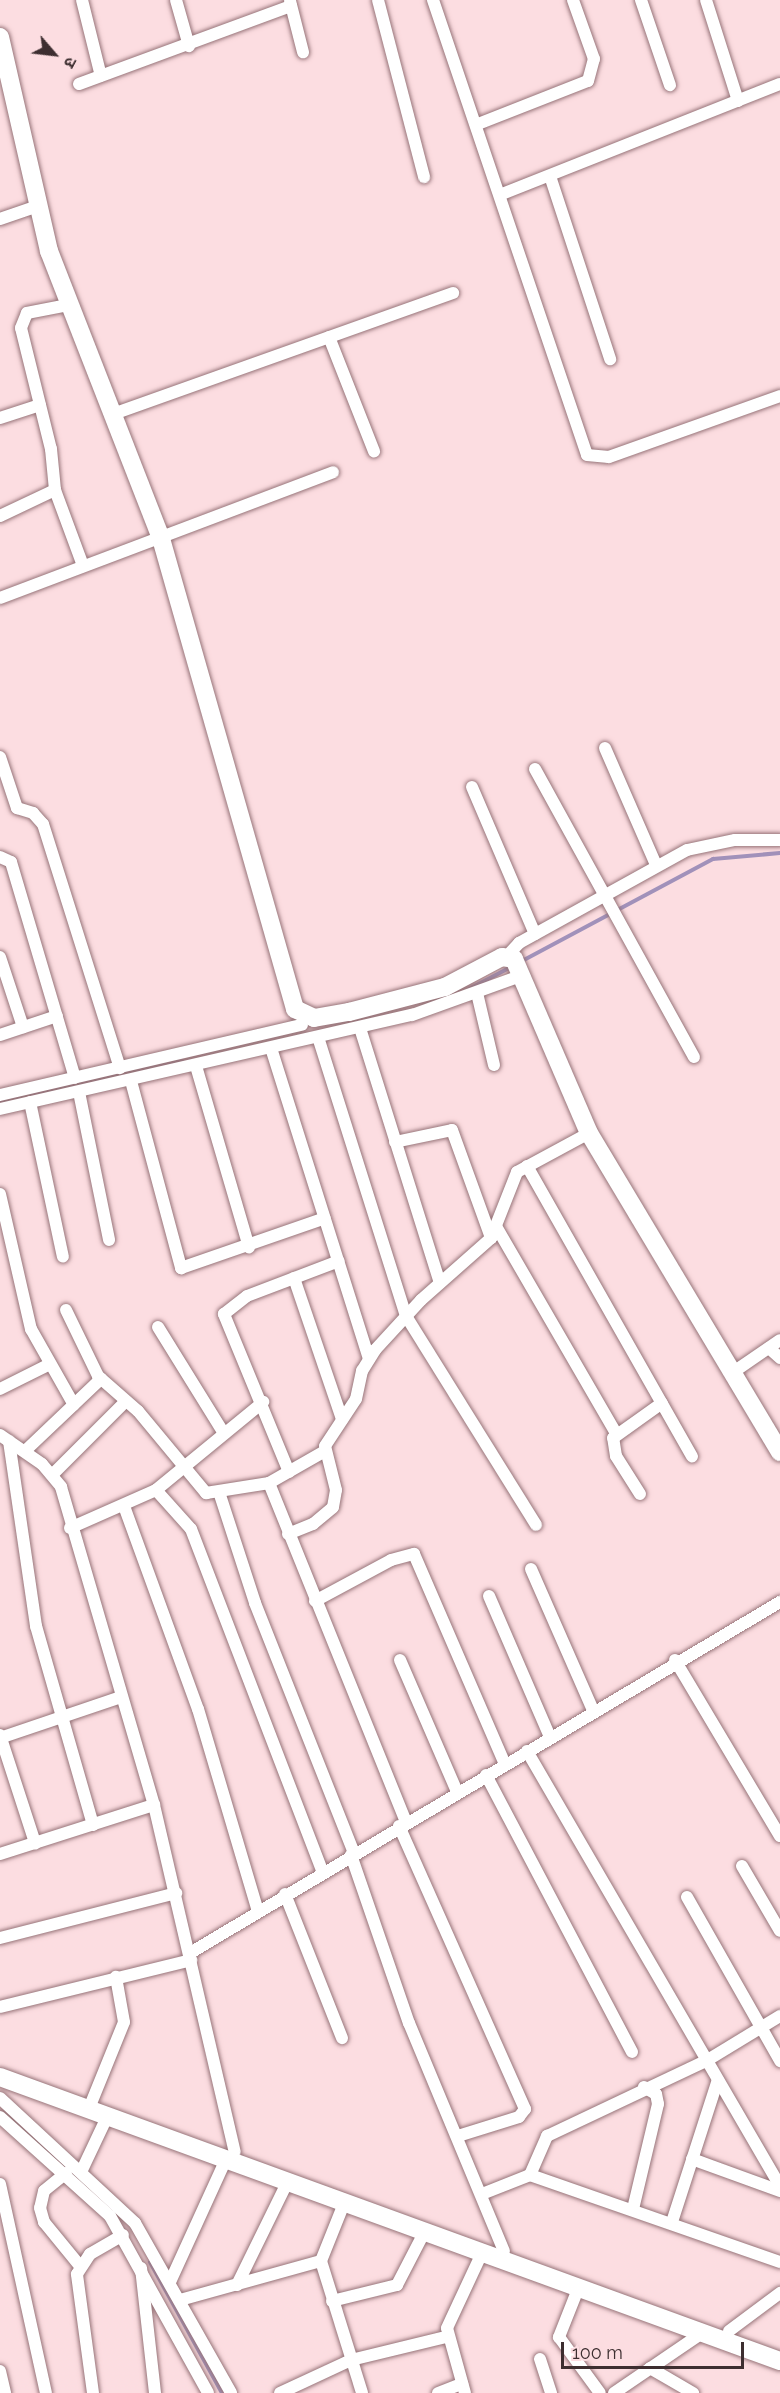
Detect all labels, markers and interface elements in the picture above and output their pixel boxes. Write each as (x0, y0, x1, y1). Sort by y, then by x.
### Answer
north arrow (24, 24, 84, 84)
text: उ (60, 54, 81, 71)
scale bar (564, 2330, 747, 2368)
text: 100 m (572, 2342, 623, 2363)

